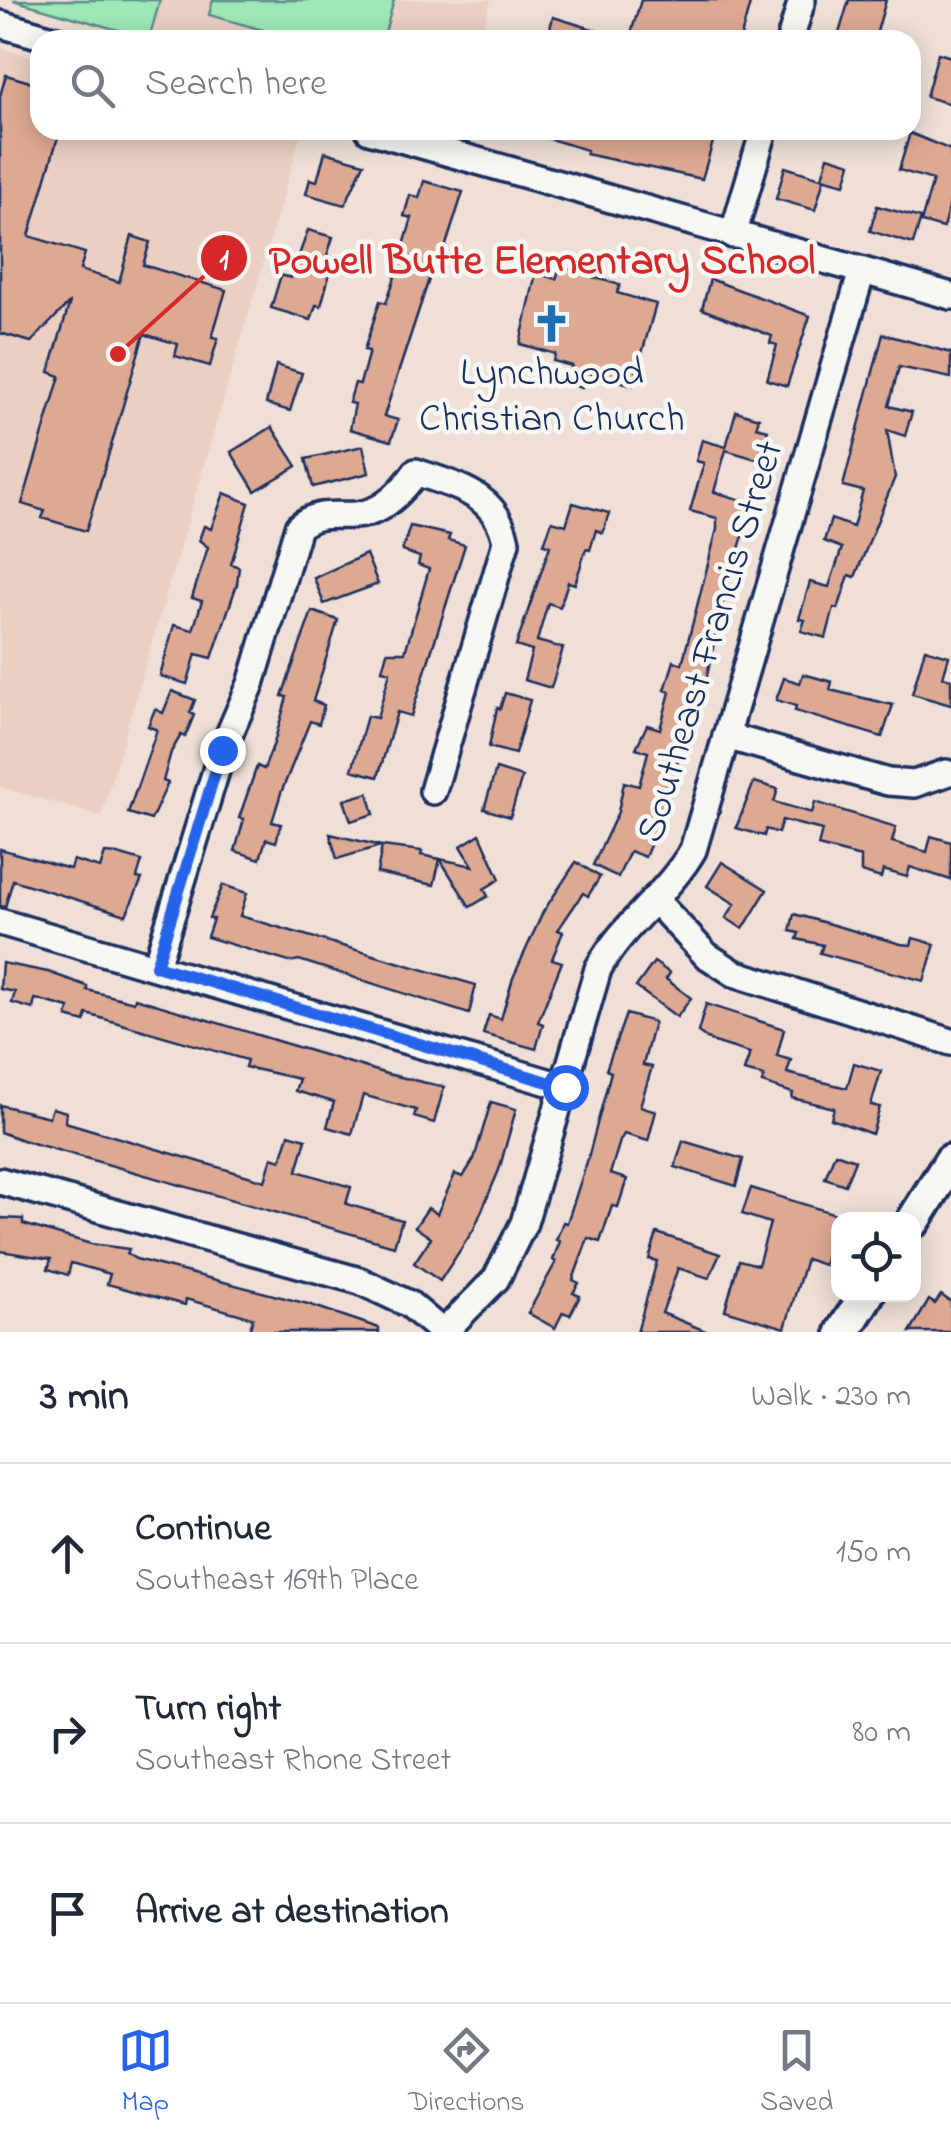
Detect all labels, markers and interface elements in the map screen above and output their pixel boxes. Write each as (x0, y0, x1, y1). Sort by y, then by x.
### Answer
search box (30, 30, 921, 140)
text: Search here (145, 57, 327, 113)
icon: search (65, 58, 120, 113)
callout: Powell Butte Elementary School (199, 222, 835, 294)
text: Powell Butte Elementary School (269, 232, 815, 293)
text: 1 (219, 240, 229, 284)
church icon: Lynchwood Christian Church (531, 303, 573, 345)
place label: Lynchwood Christian Church (419, 345, 685, 450)
street label: Southeast Francis Street (623, 434, 801, 850)
route end (200, 728, 246, 774)
route start (543, 1065, 589, 1111)
map controls (831, 1212, 921, 1302)
button: locate (831, 1212, 921, 1302)
text: 3 min (40, 1367, 129, 1428)
text: Walk · 230 m (751, 1374, 911, 1421)
text: Continue (135, 1502, 271, 1558)
icon: ahead (40, 1526, 95, 1581)
text: 150 m (836, 1530, 911, 1577)
text: Southeast 169th Place (135, 1558, 419, 1605)
text: Turn right (135, 1682, 281, 1738)
icon: right (40, 1706, 95, 1761)
text: 80 m (852, 1710, 911, 1757)
text: Southeast Rhone Street (135, 1738, 451, 1785)
text: Arrive at destination (135, 1885, 449, 1941)
icon: arrive (40, 1886, 95, 1941)
tab: Map (118, 2023, 173, 2124)
tab: Directions (408, 2023, 525, 2124)
tab: Saved (760, 2023, 833, 2124)

